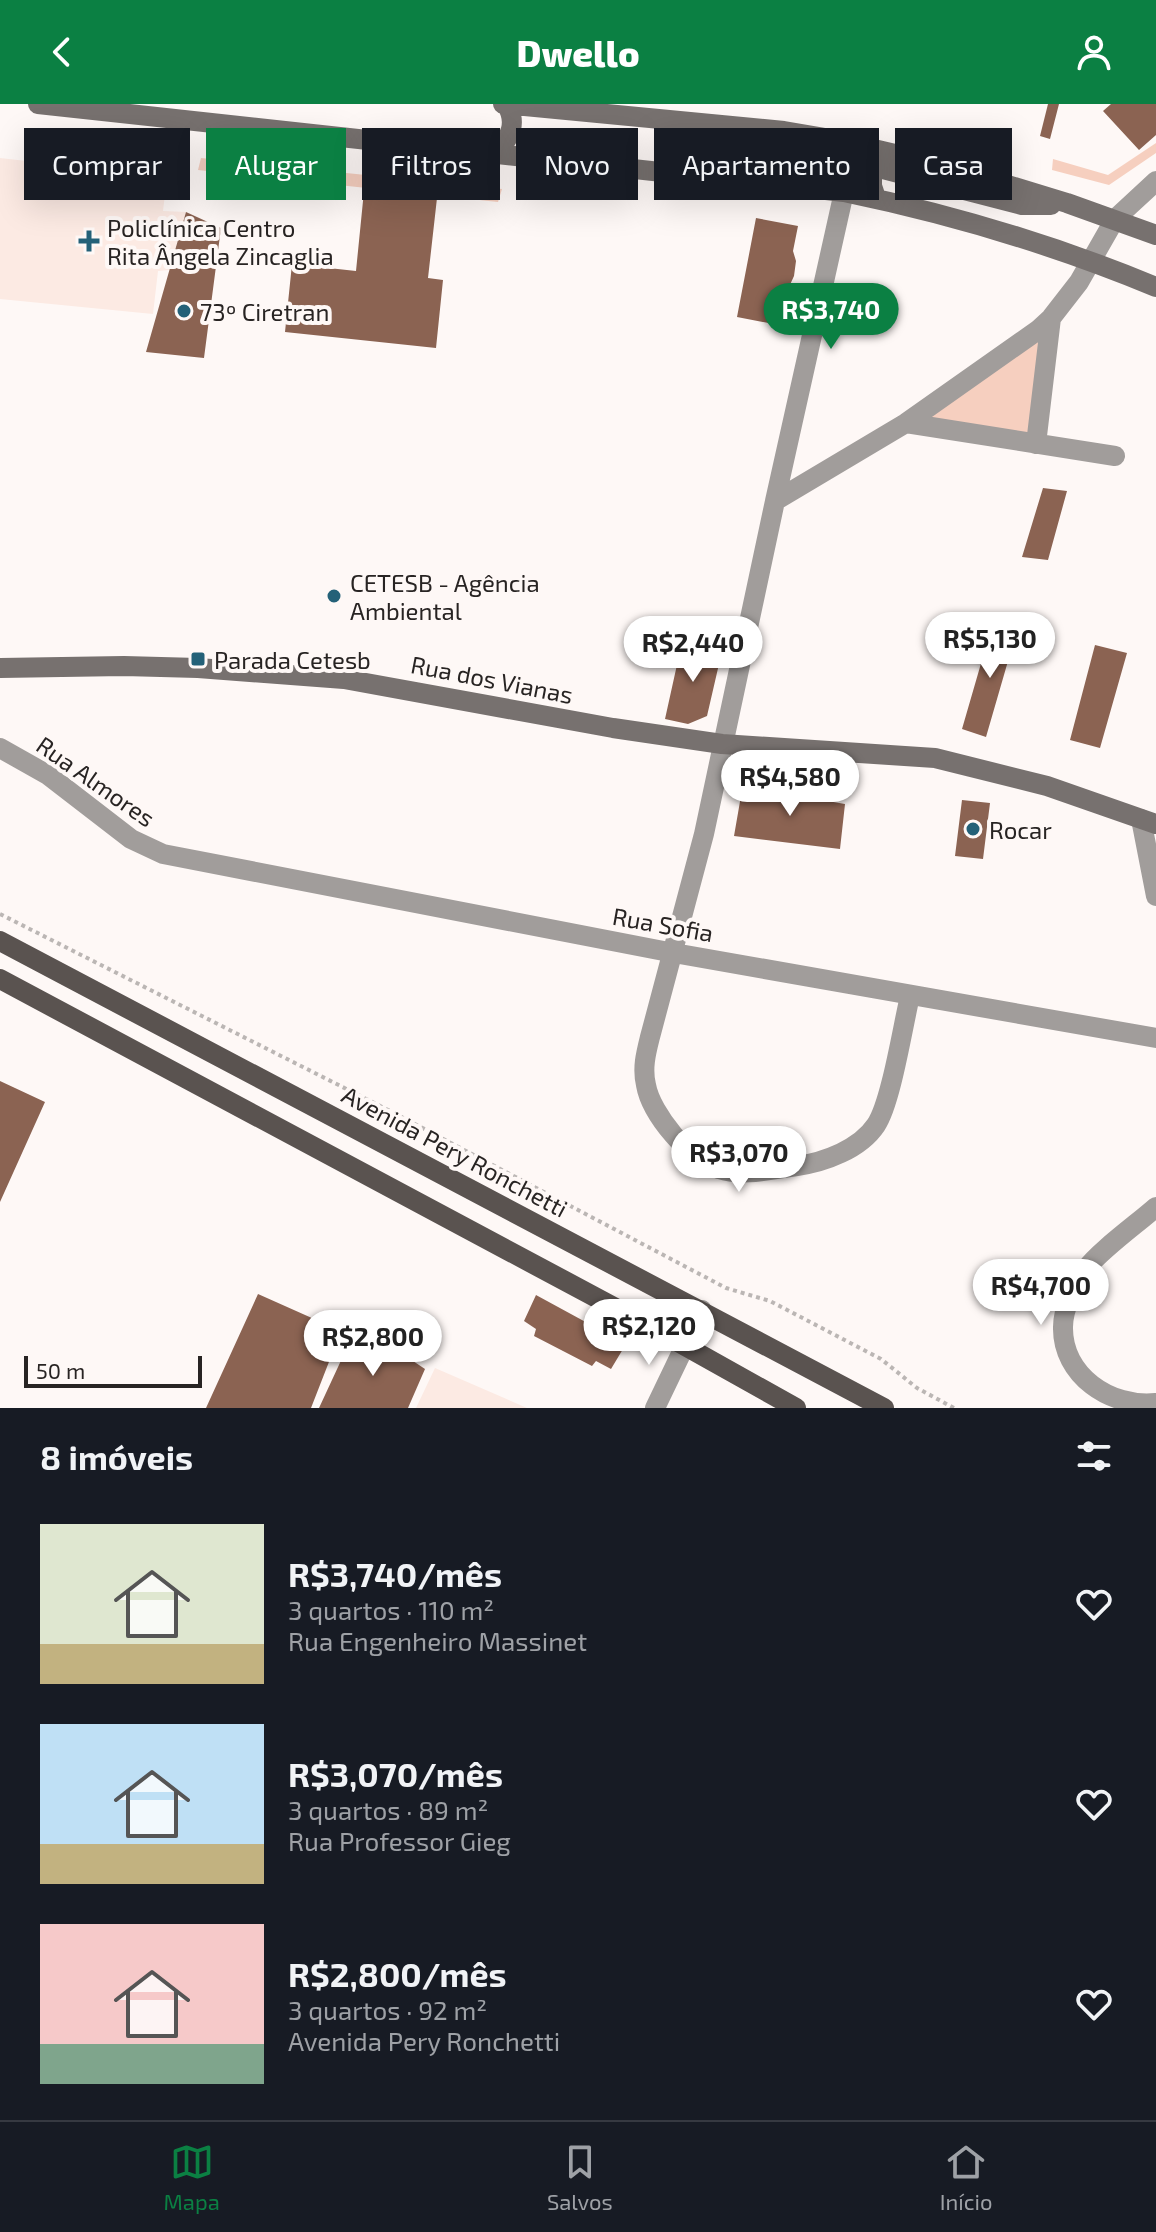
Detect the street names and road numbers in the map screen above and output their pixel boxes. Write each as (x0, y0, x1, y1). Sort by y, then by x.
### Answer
street label: Rua dos Vianas (409, 649, 575, 709)
street label: Rua Almores (31, 730, 161, 832)
street label: Rua Sofia (610, 901, 716, 947)
street label: Avenida Pery Ronchetti (337, 1079, 573, 1223)

